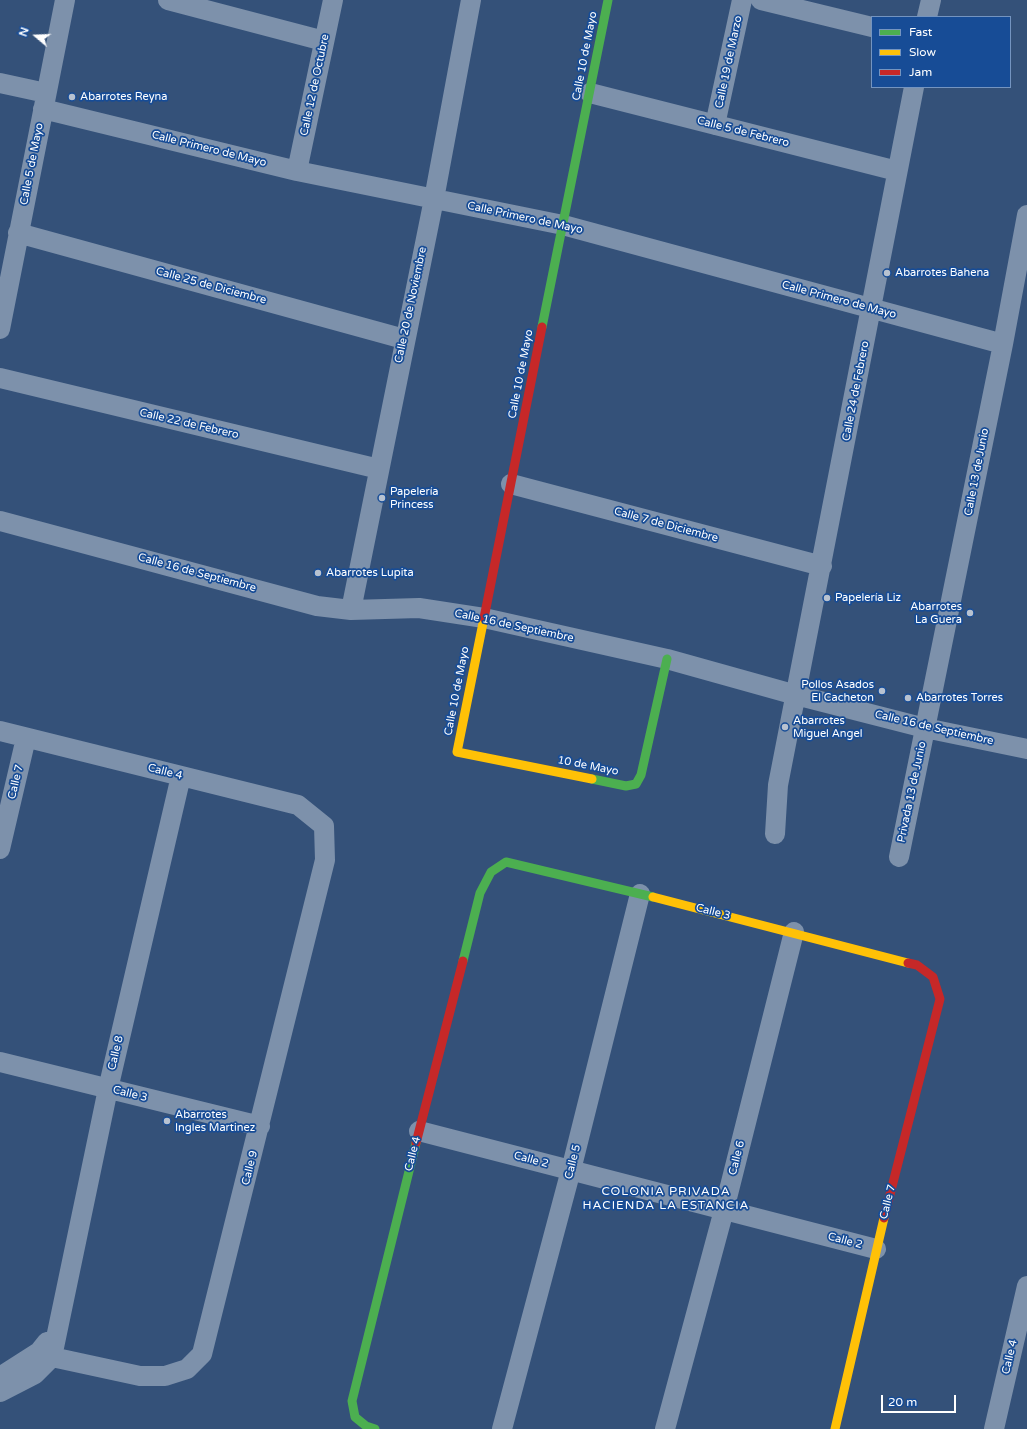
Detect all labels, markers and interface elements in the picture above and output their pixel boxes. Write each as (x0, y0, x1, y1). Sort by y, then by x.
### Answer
street label: Calle 10 de Mayo (570, 10, 600, 102)
street label: Calle 19 de Marzo (713, 15, 745, 109)
north arrow (16, 16, 56, 56)
legend (871, 16, 1011, 88)
text: Fast (909, 25, 932, 39)
text: N (17, 26, 32, 38)
street label: Calle 12 de Octubre (298, 33, 332, 137)
text: Slow (909, 45, 936, 59)
text: Jam (909, 65, 932, 79)
place label: Abarrotes Reyna (80, 90, 167, 104)
marker: Abarrotes Reyna (67, 92, 77, 102)
street label: Calle 5 de Febrero (696, 114, 790, 150)
street label: Calle 5 de Mayo (18, 122, 46, 206)
street label: Calle Primero de Mayo (150, 128, 268, 170)
street label: Calle Primero de Mayo (466, 199, 584, 237)
street label: Calle 20 de Noviembre (392, 246, 430, 364)
street label: Calle 25 de Diciembre (154, 265, 268, 307)
place label: Abarrotes Bahena (895, 266, 989, 280)
marker: Abarrotes Bahena (882, 268, 892, 278)
street label: Calle Primero de Mayo (780, 278, 898, 322)
street label: Calle 10 de Mayo (506, 328, 536, 420)
street label: Calle 24 de Febrero (840, 340, 872, 442)
street label: Calle 22 de Febrero (138, 406, 240, 442)
street label: Calle 13 de Junio (962, 427, 992, 517)
place label: Papelería Princess (390, 485, 439, 511)
marker: Papelería Princess (377, 493, 387, 503)
street label: Calle 7 de Diciembre (613, 505, 719, 545)
street label: Calle 16 de Septiembre (137, 551, 257, 595)
place label: Abarrotes Lupita (326, 566, 414, 580)
marker: Abarrotes Lupita (313, 568, 323, 578)
place label: Papelería Liz (835, 591, 901, 605)
marker: Papelería Liz (822, 593, 832, 603)
place label: Abarrotes La Guera (910, 600, 962, 626)
street label: Calle 16 de Septiembre (453, 607, 575, 645)
marker: Abarrotes La Guera (965, 608, 975, 618)
street label: Calle 10 de Mayo (442, 645, 472, 737)
place label: Pollos Asados El Cacheton (801, 678, 874, 704)
marker: Pollos Asados El Cacheton (877, 686, 887, 696)
place label: Abarrotes Torres (916, 691, 1003, 705)
marker: Abarrotes Torres (903, 693, 913, 703)
street label: Calle 16 de Septiembre (873, 708, 995, 748)
place label: Abarrotes Miguel Angel (793, 714, 862, 740)
marker: Abarrotes Miguel Angel (780, 722, 790, 732)
street label: Privada 13 de Junio (895, 740, 929, 844)
street label: 10 de Mayo (556, 754, 620, 778)
street label: Calle 4 (146, 761, 184, 783)
street label: Calle 7 (6, 763, 26, 801)
street label: Calle 3 (694, 901, 732, 923)
street label: Calle 8 (106, 1034, 126, 1072)
street label: Calle 3 (111, 1083, 149, 1105)
place label: Abarrotes Ingles Martinez (175, 1108, 255, 1134)
marker: Abarrotes Ingles Martinez (162, 1116, 172, 1126)
street label: Calle 4 (402, 1135, 424, 1173)
street label: Calle 6 (726, 1139, 748, 1177)
street label: Calle 5 (562, 1143, 584, 1181)
street label: Calle 9 (239, 1149, 261, 1187)
street label: Calle 2 (512, 1149, 550, 1171)
street label: Calle 7 (877, 1183, 899, 1221)
district label: COLONIA PRIVADA HACIENDA LA ESTANCIA (582, 1185, 750, 1213)
street label: Calle 2 (826, 1230, 864, 1252)
street label: Calle 4 (1000, 1338, 1020, 1376)
scale bar (883, 1387, 958, 1413)
text: 20 m (888, 1395, 917, 1409)

